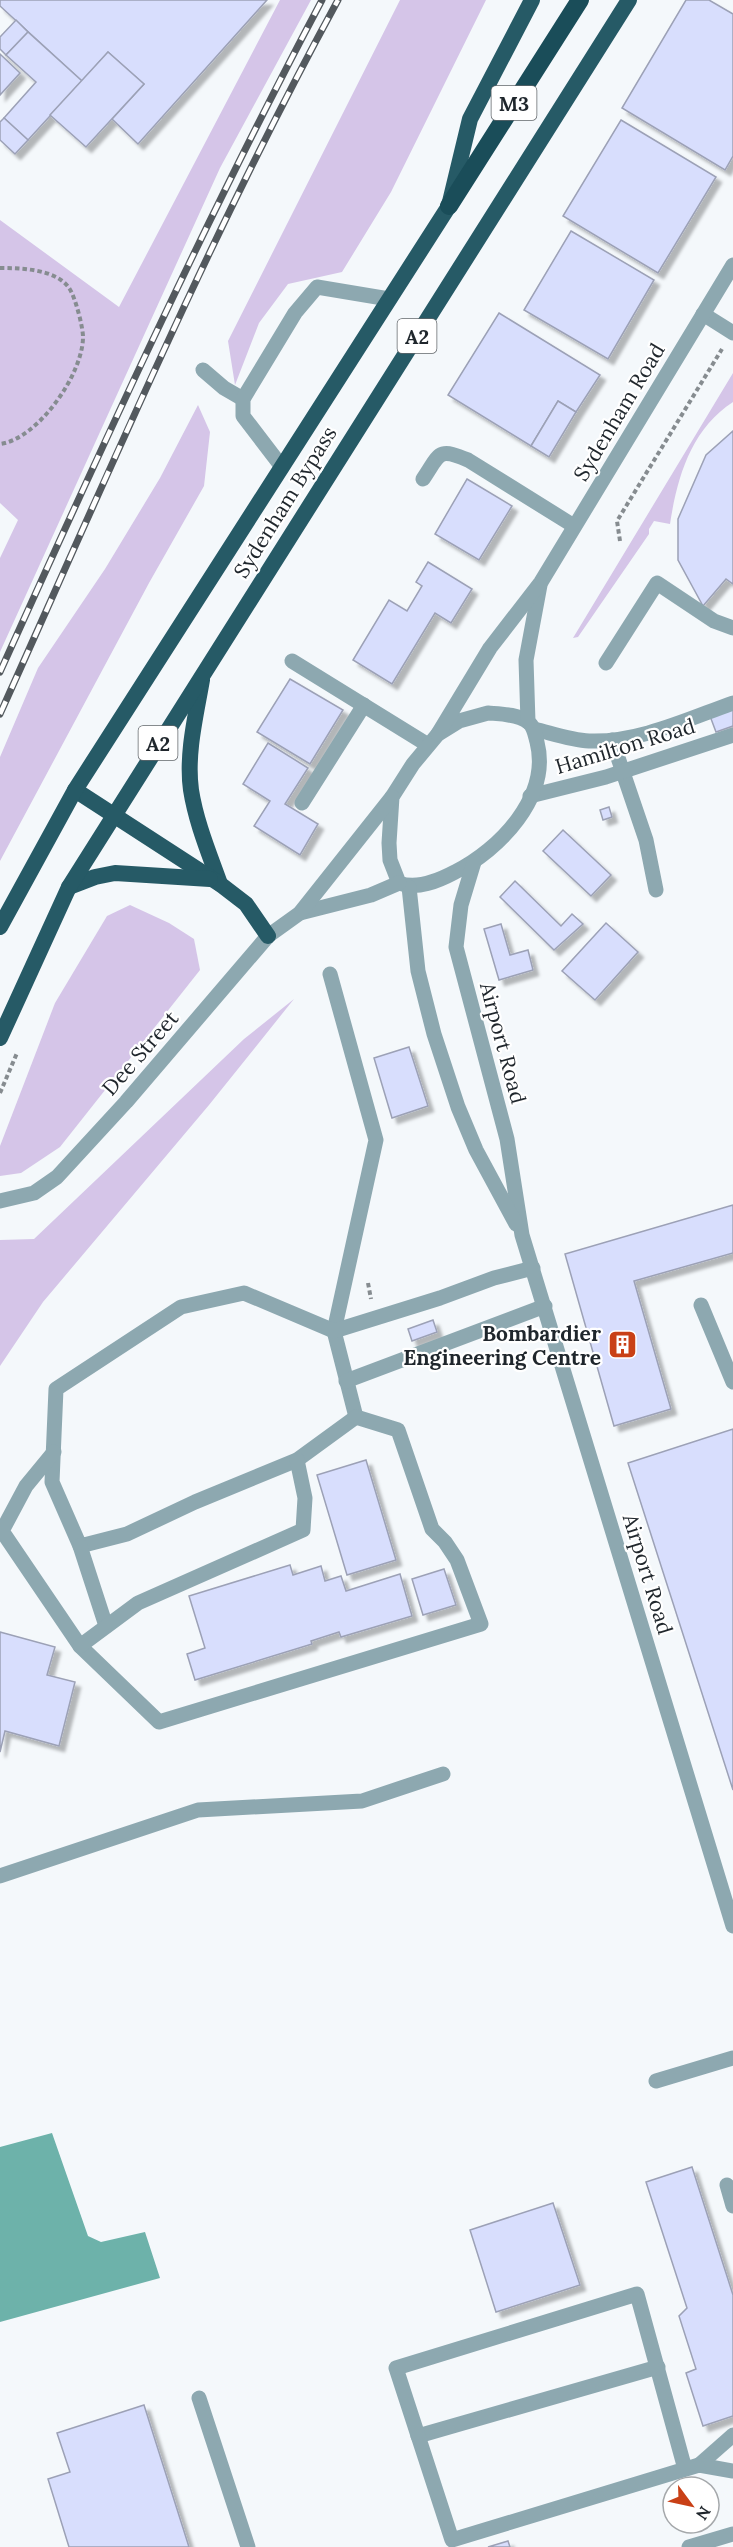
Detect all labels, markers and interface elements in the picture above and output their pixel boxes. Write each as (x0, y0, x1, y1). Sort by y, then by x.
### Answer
road number: M3 (492, 86, 536, 120)
road number: A2 (398, 319, 436, 353)
street label: Sydenham Road (567, 338, 671, 486)
street label: Sydenham Bypass (228, 421, 342, 583)
street label: Hamilton Road (552, 712, 698, 780)
road number: A2 (138, 726, 178, 760)
street label: Airport Road (474, 978, 532, 1107)
street label: Dee Street (96, 1004, 185, 1101)
place label: Bombardier Engineering Centre (403, 1320, 601, 1371)
building icon: Bombardier Engineering Centre (606, 1329, 638, 1361)
street label: Airport Road (617, 1510, 679, 1638)
north arrow (661, 2475, 721, 2535)
text: N (692, 2503, 715, 2524)

